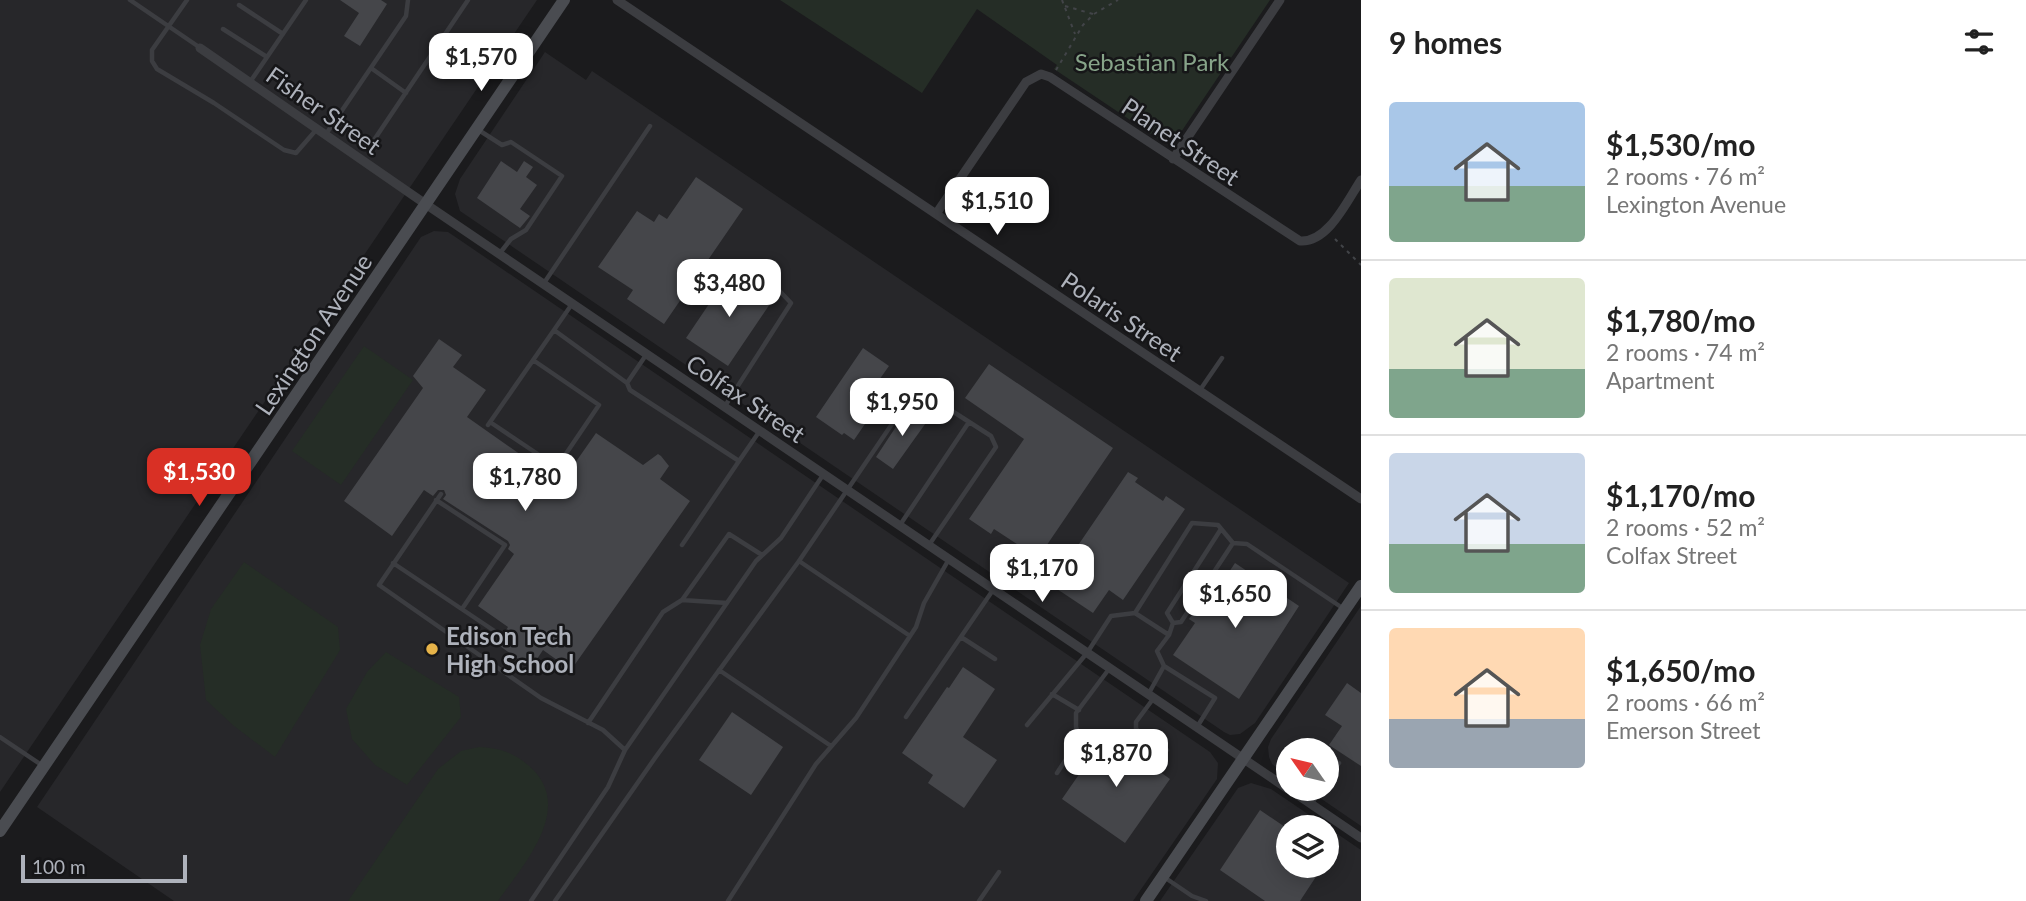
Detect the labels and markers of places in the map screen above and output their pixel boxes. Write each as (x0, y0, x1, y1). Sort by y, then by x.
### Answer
pin: $1,570 (424, 34, 538, 93)
pin: $1,510 (940, 177, 1054, 237)
pin: $3,480 (672, 260, 786, 319)
pin: $1,950 (845, 378, 959, 438)
pin: $1,530 (142, 448, 256, 508)
pin: $1,780 (468, 454, 582, 513)
pin: $1,170 (985, 544, 1099, 604)
pin: $1,650 (1178, 570, 1292, 630)
place label: Edison Tech High School (446, 621, 574, 678)
marker: Edison Tech High School (424, 641, 440, 657)
pin: $1,870 (1059, 730, 1173, 789)

